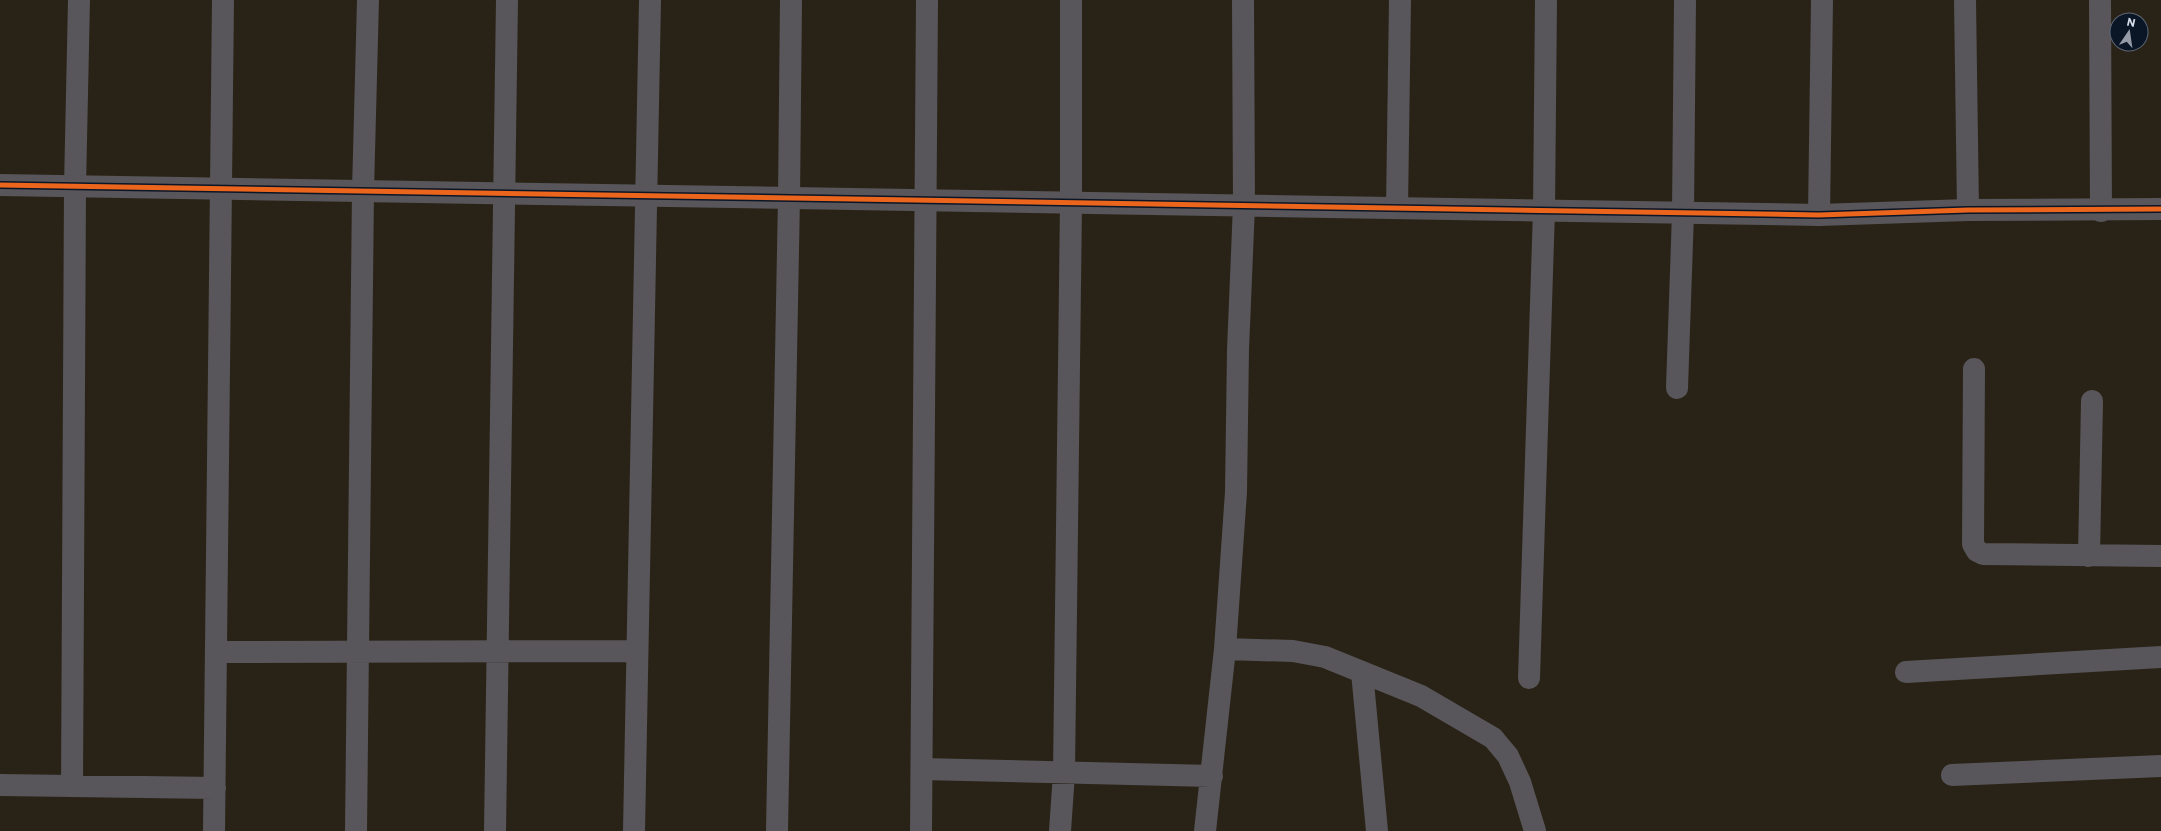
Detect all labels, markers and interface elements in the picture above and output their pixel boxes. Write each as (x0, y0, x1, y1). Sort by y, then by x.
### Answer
north arrow (2109, 12, 2149, 52)
text: N (2126, 15, 2137, 29)

